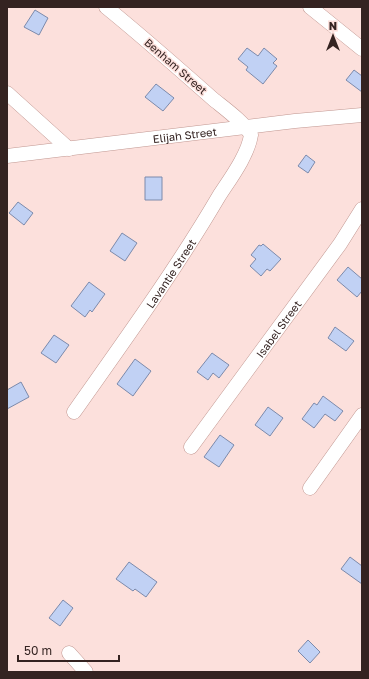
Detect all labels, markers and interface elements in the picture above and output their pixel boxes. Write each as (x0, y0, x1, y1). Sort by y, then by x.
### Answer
north arrow (313, 16, 353, 56)
text: N (329, 19, 337, 32)
street label: Benham Street (142, 35, 210, 97)
street label: Elijah Street (152, 124, 217, 145)
street label: Lavantie Street (143, 236, 198, 310)
street label: Isabel Street (253, 297, 303, 360)
scale bar (18, 637, 119, 663)
text: 50 m (24, 643, 52, 658)

